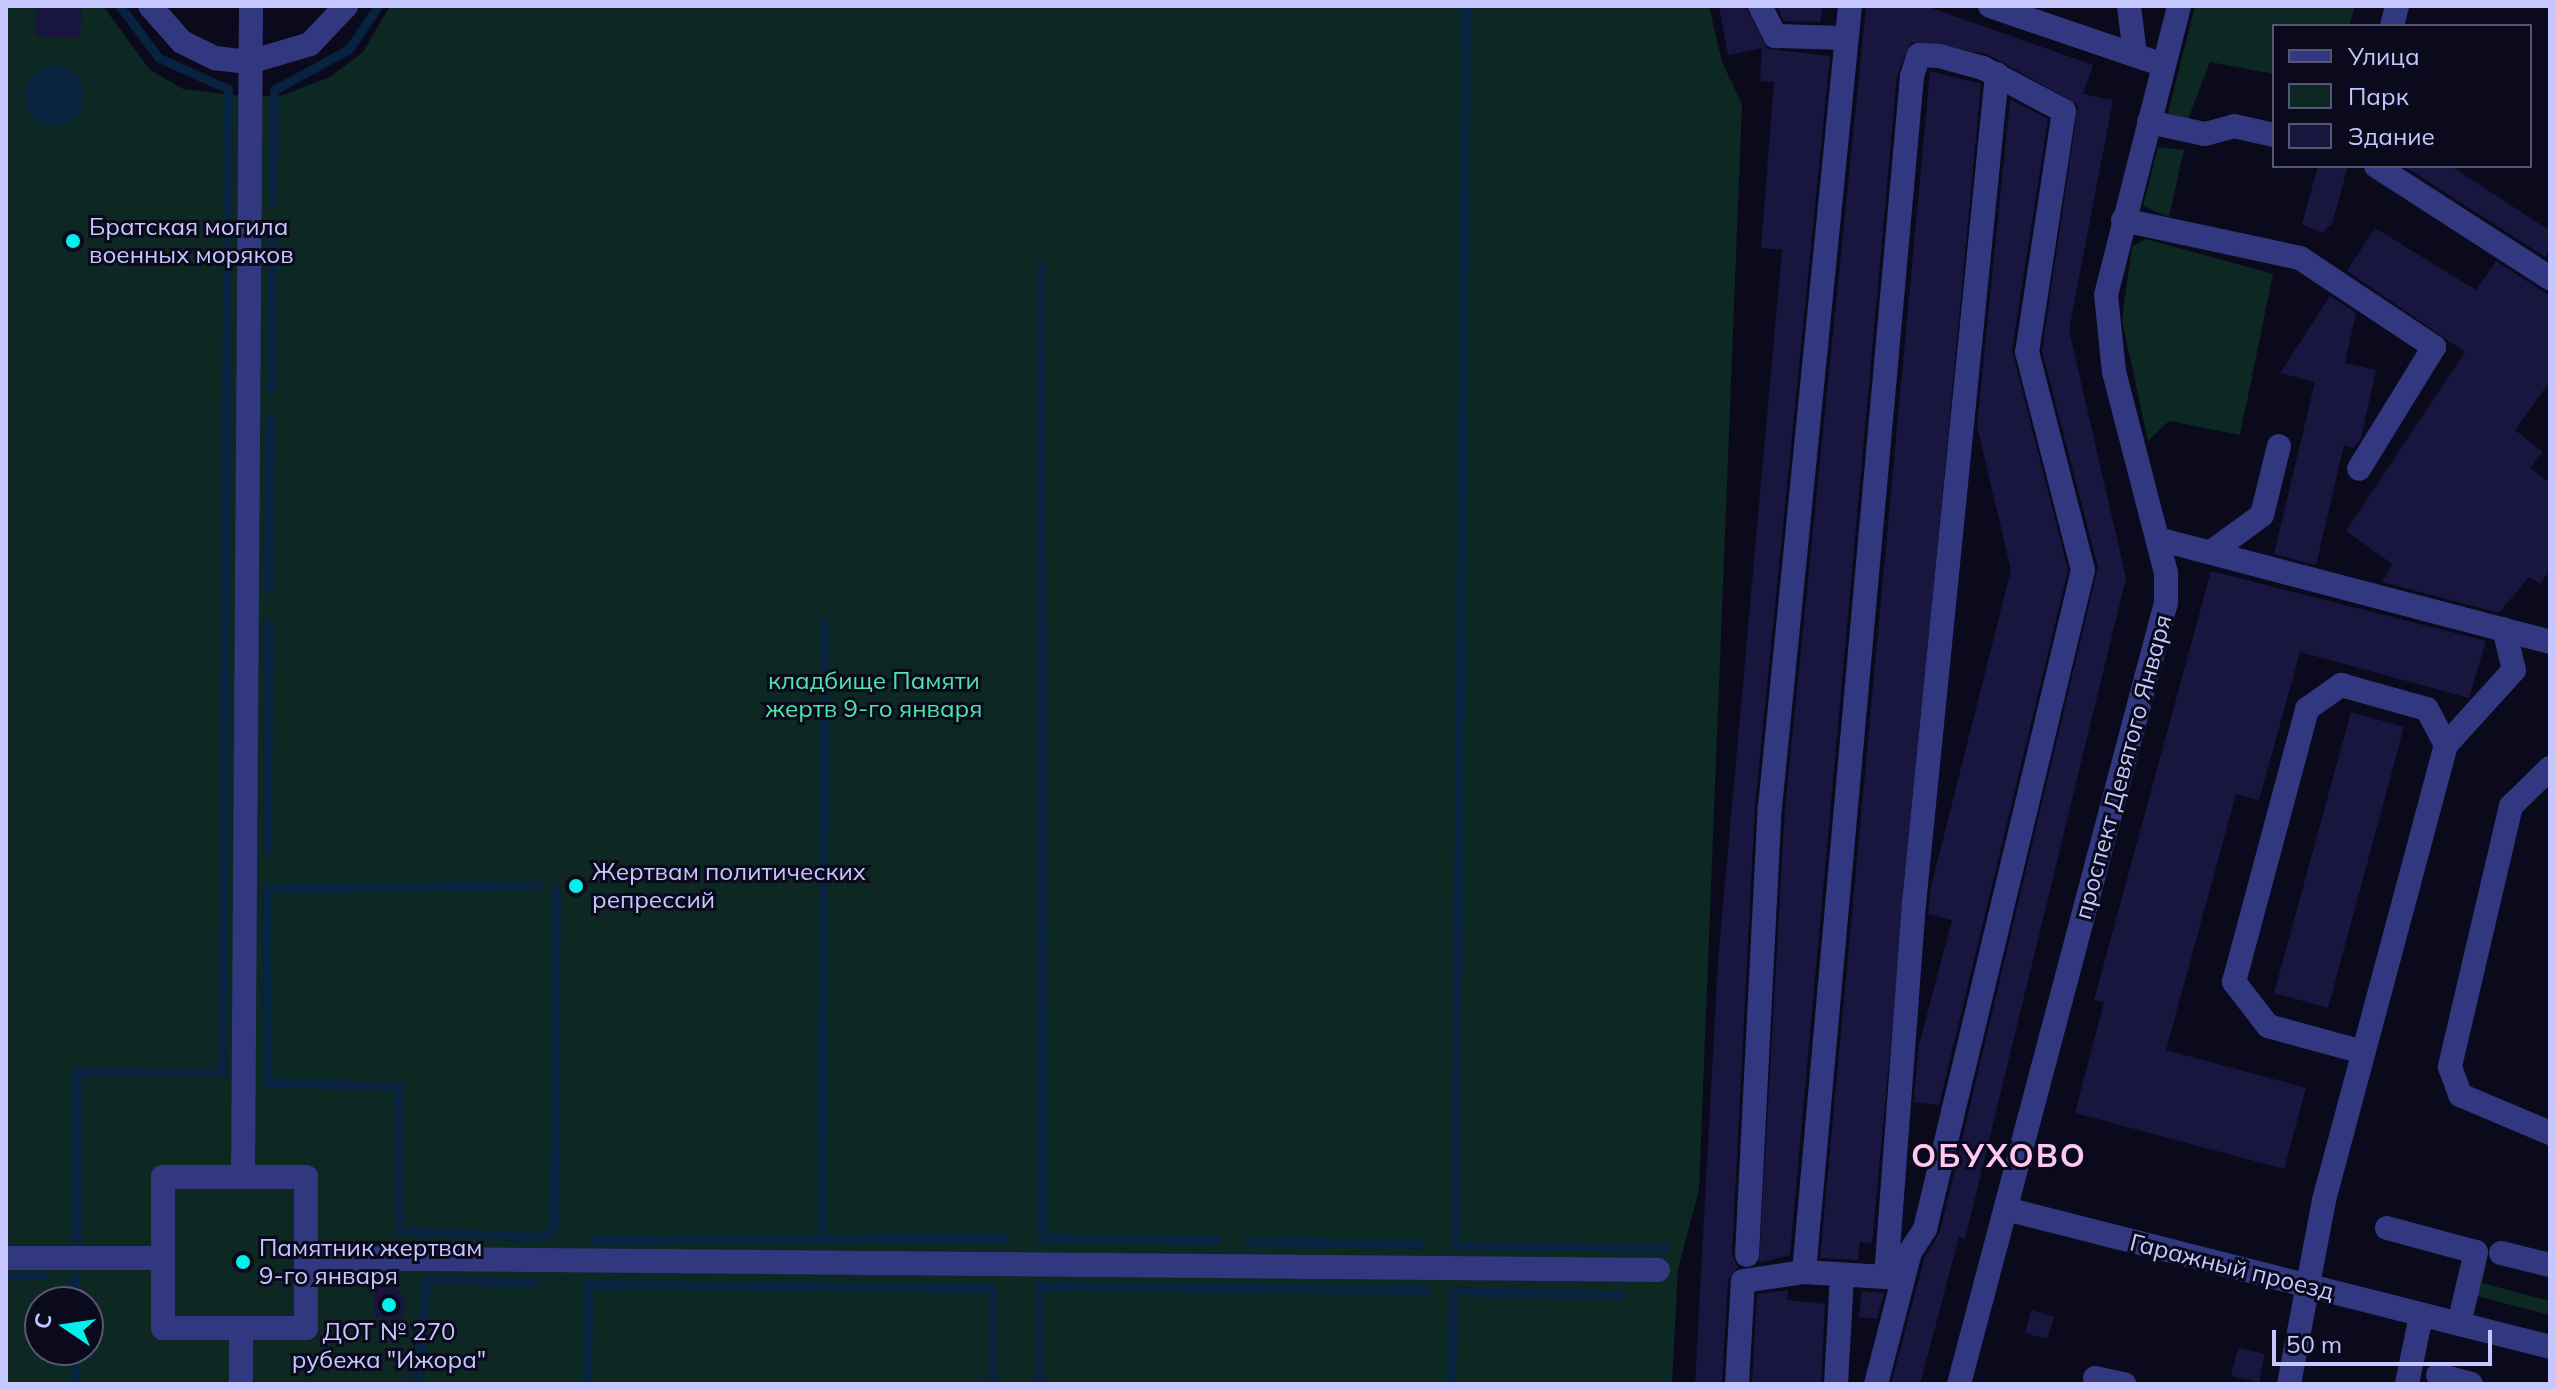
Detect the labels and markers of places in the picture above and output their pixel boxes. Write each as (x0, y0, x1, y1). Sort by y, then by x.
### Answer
place label: Братская могила военных моряков (89, 213, 294, 269)
marker: Братская могила военных моряков (64, 232, 82, 250)
place label: Жертвам политических репрессий (592, 858, 866, 914)
marker: Жертвам политических репрессий (567, 877, 585, 895)
place label: Памятник жертвам 9-го января (259, 1234, 482, 1290)
marker: Памятник жертвам 9-го января (234, 1253, 252, 1271)
marker: ДОТ № 270 рубежа "Ижора" (380, 1296, 398, 1314)
place label: ДОТ № 270 рубежа "Ижора" (292, 1318, 486, 1374)

